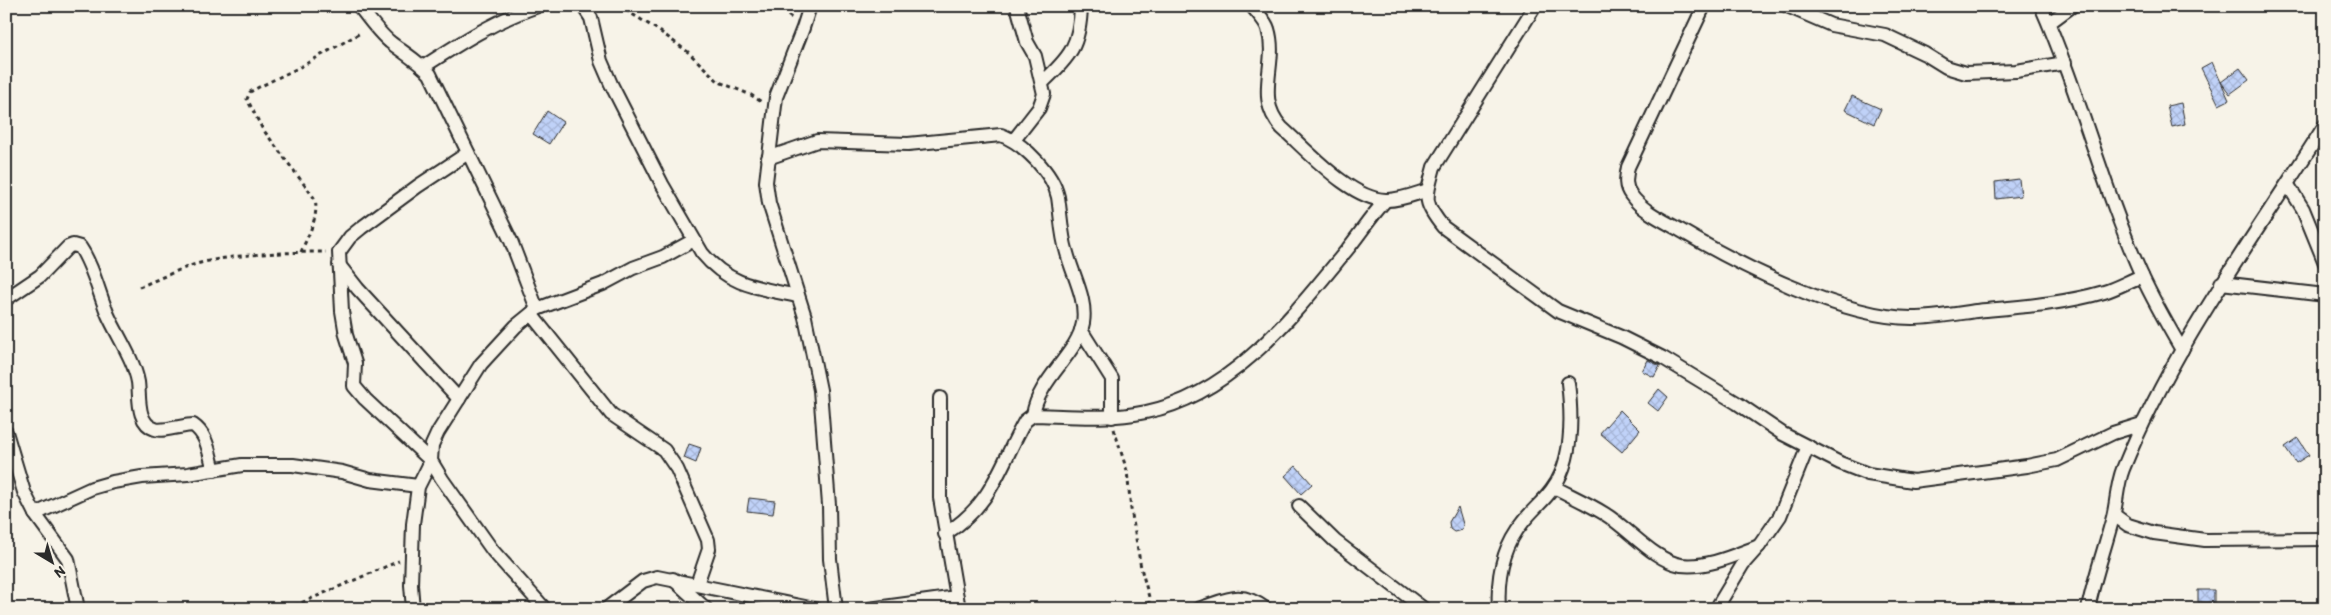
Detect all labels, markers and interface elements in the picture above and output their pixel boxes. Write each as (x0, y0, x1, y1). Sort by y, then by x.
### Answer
north arrow (28, 538, 78, 588)
text: N (51, 562, 69, 581)

